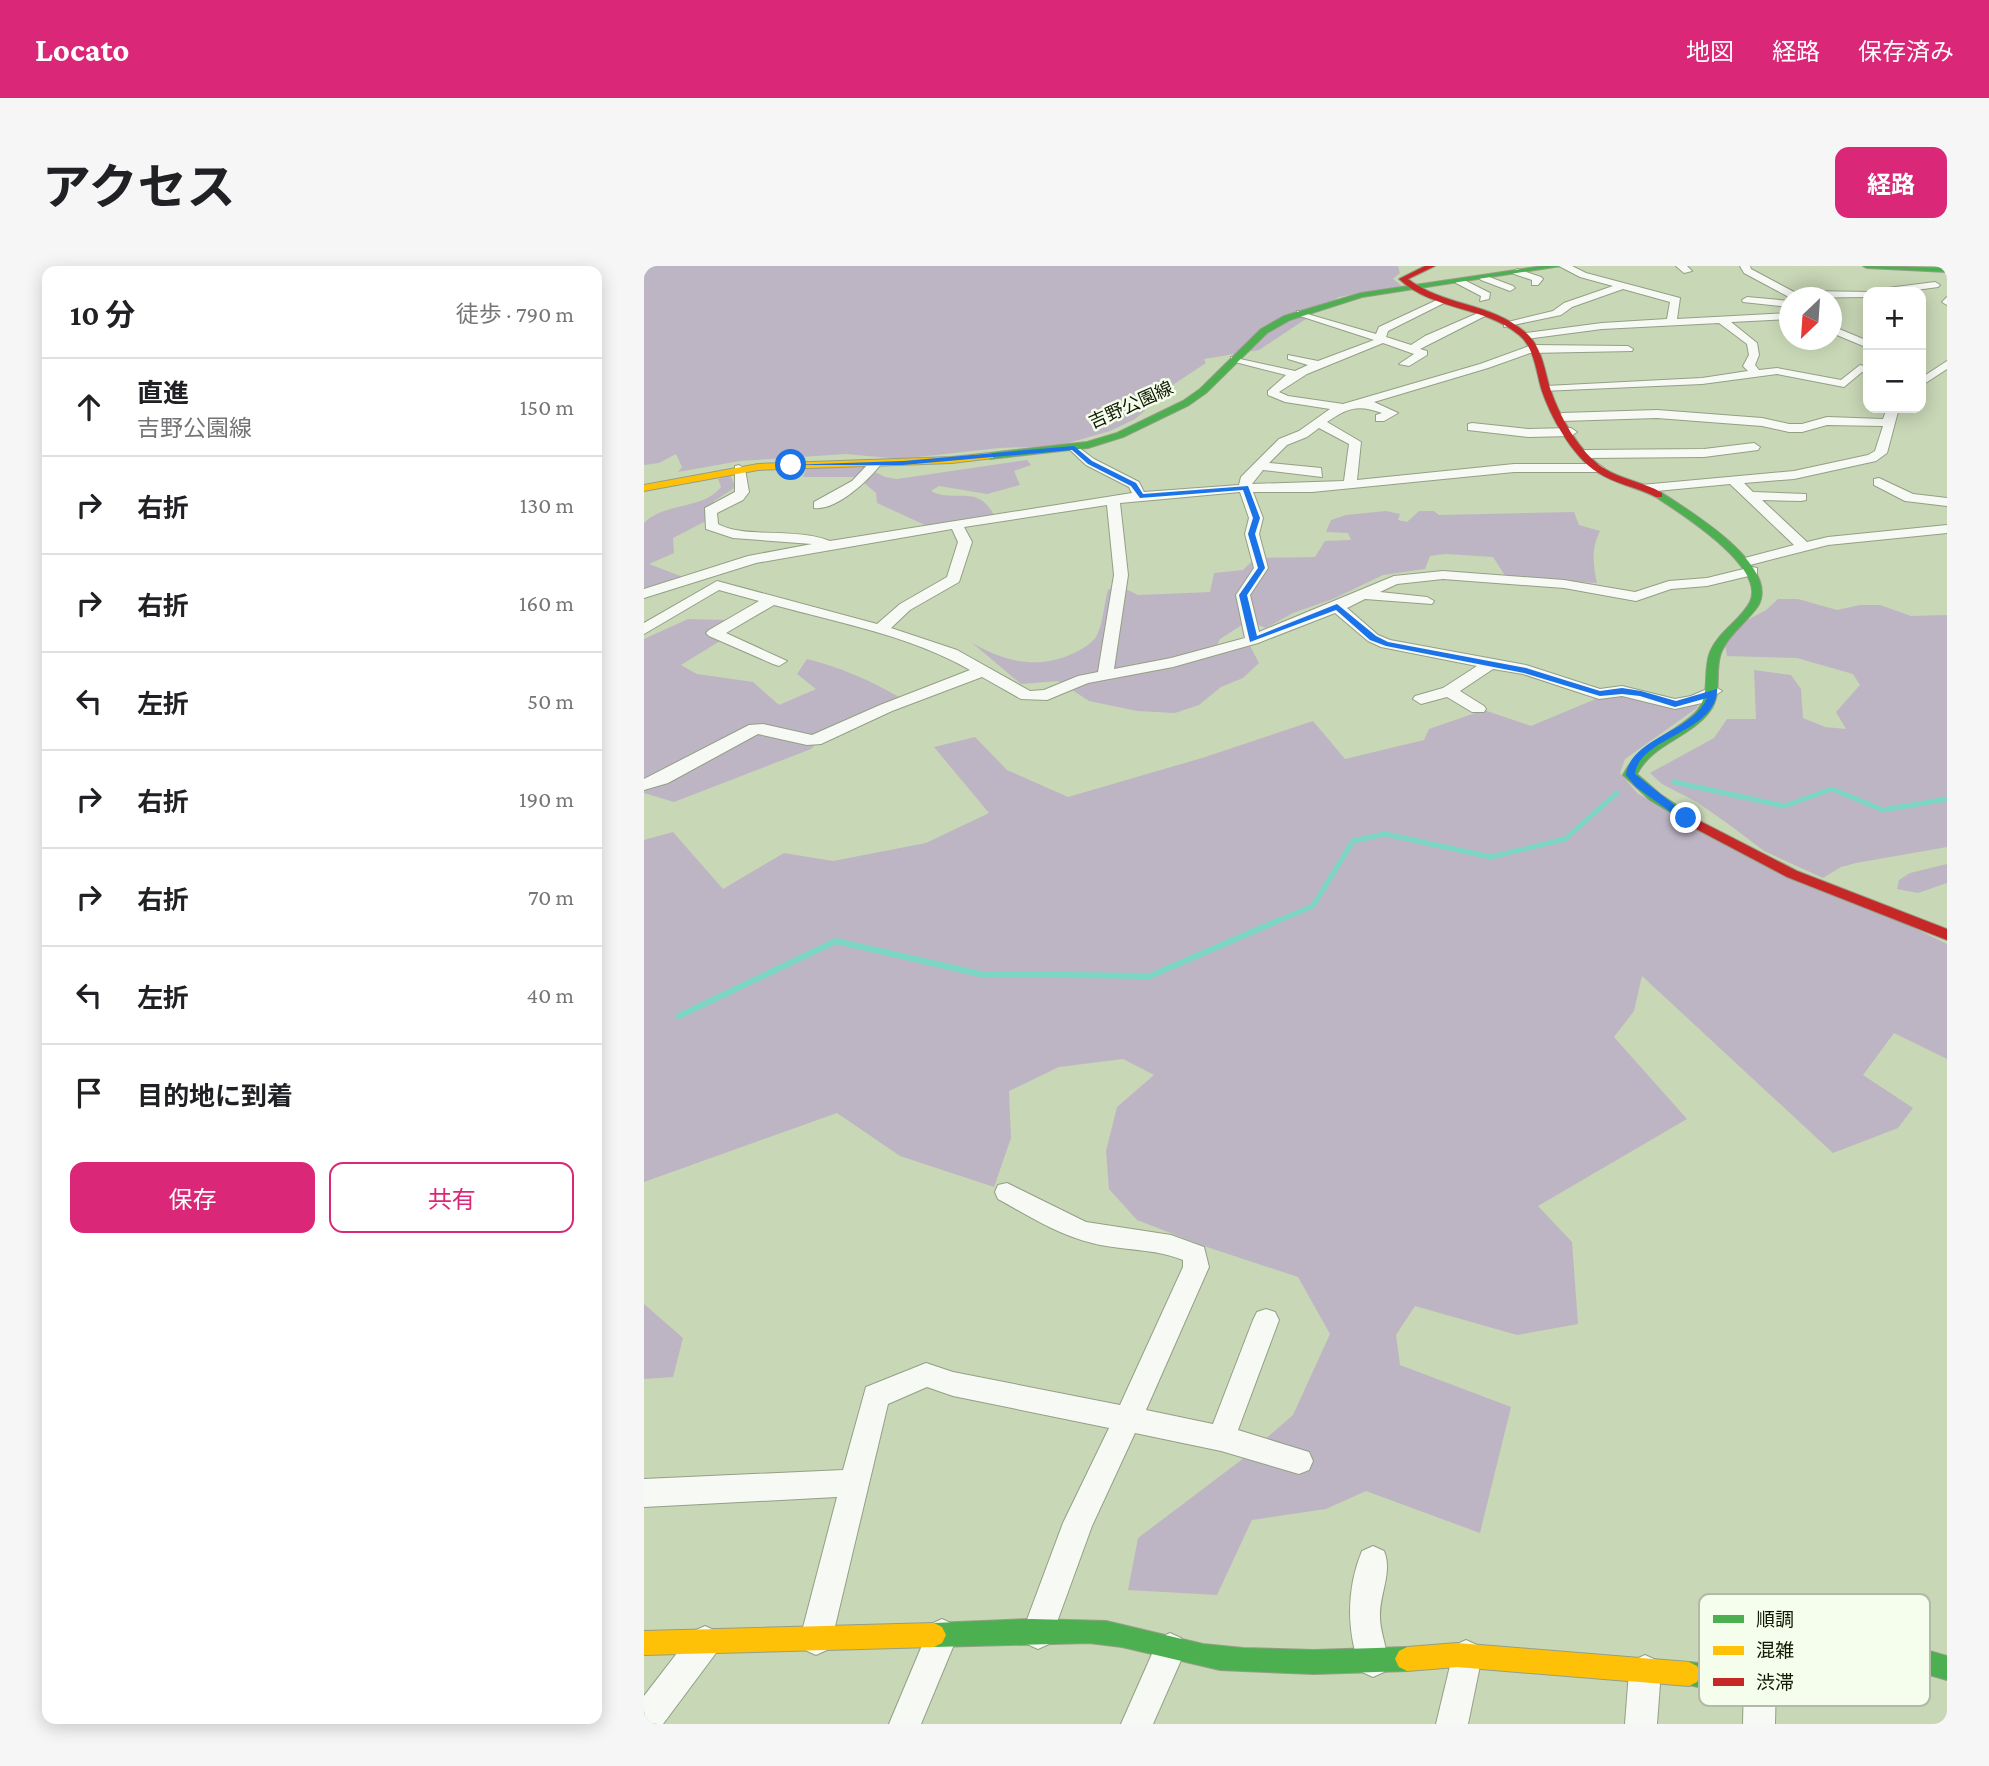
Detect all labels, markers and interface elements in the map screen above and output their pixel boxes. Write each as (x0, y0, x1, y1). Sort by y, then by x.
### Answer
text: Locato (35, 31, 130, 68)
text: 地図 (1686, 38, 1734, 65)
text: 経路 (1772, 38, 1820, 65)
text: 保存済み (1858, 38, 1954, 65)
button: 経路 (1835, 147, 1947, 218)
text: アクセス (42, 160, 236, 215)
north arrow (1779, 287, 1842, 350)
map controls (1863, 287, 1926, 413)
button: + (1863, 287, 1926, 350)
text: 10 分 (70, 298, 135, 331)
text: 徒歩 · 790 m (456, 301, 574, 327)
button: − (1863, 350, 1926, 413)
street label: 吉野公園線 (1086, 378, 1176, 432)
text: 直進 (137, 379, 189, 408)
icon: ahead (70, 388, 108, 426)
text: 150 m (520, 394, 574, 420)
text: 吉野公園線 (137, 415, 252, 441)
route start (775, 449, 806, 480)
icon: right (70, 486, 108, 524)
text: 130 m (520, 492, 574, 518)
text: 右折 (137, 494, 189, 523)
icon: right (70, 584, 108, 622)
text: 160 m (519, 590, 574, 616)
text: 右折 (137, 592, 189, 621)
icon: left (70, 682, 108, 720)
text: 50 m (527, 688, 574, 714)
text: 左折 (137, 690, 189, 719)
icon: right (70, 780, 108, 818)
text: 190 m (519, 786, 574, 812)
text: 右折 (137, 788, 189, 817)
route end (1670, 802, 1701, 833)
icon: right (70, 878, 108, 916)
text: 70 m (528, 884, 574, 910)
text: 右折 (137, 886, 189, 915)
icon: left (70, 976, 108, 1014)
text: 40 m (526, 982, 574, 1008)
text: 左折 (137, 984, 189, 1013)
icon: arrive (70, 1074, 108, 1112)
text: 目的地に到着 (137, 1082, 293, 1111)
button: 保存 (70, 1162, 315, 1233)
button: 共有 (329, 1162, 574, 1233)
legend (1699, 1594, 1930, 1706)
text: 順調 (1756, 1609, 1794, 1630)
text: 混雑 (1756, 1640, 1794, 1661)
text: 渋滞 (1756, 1672, 1794, 1693)

